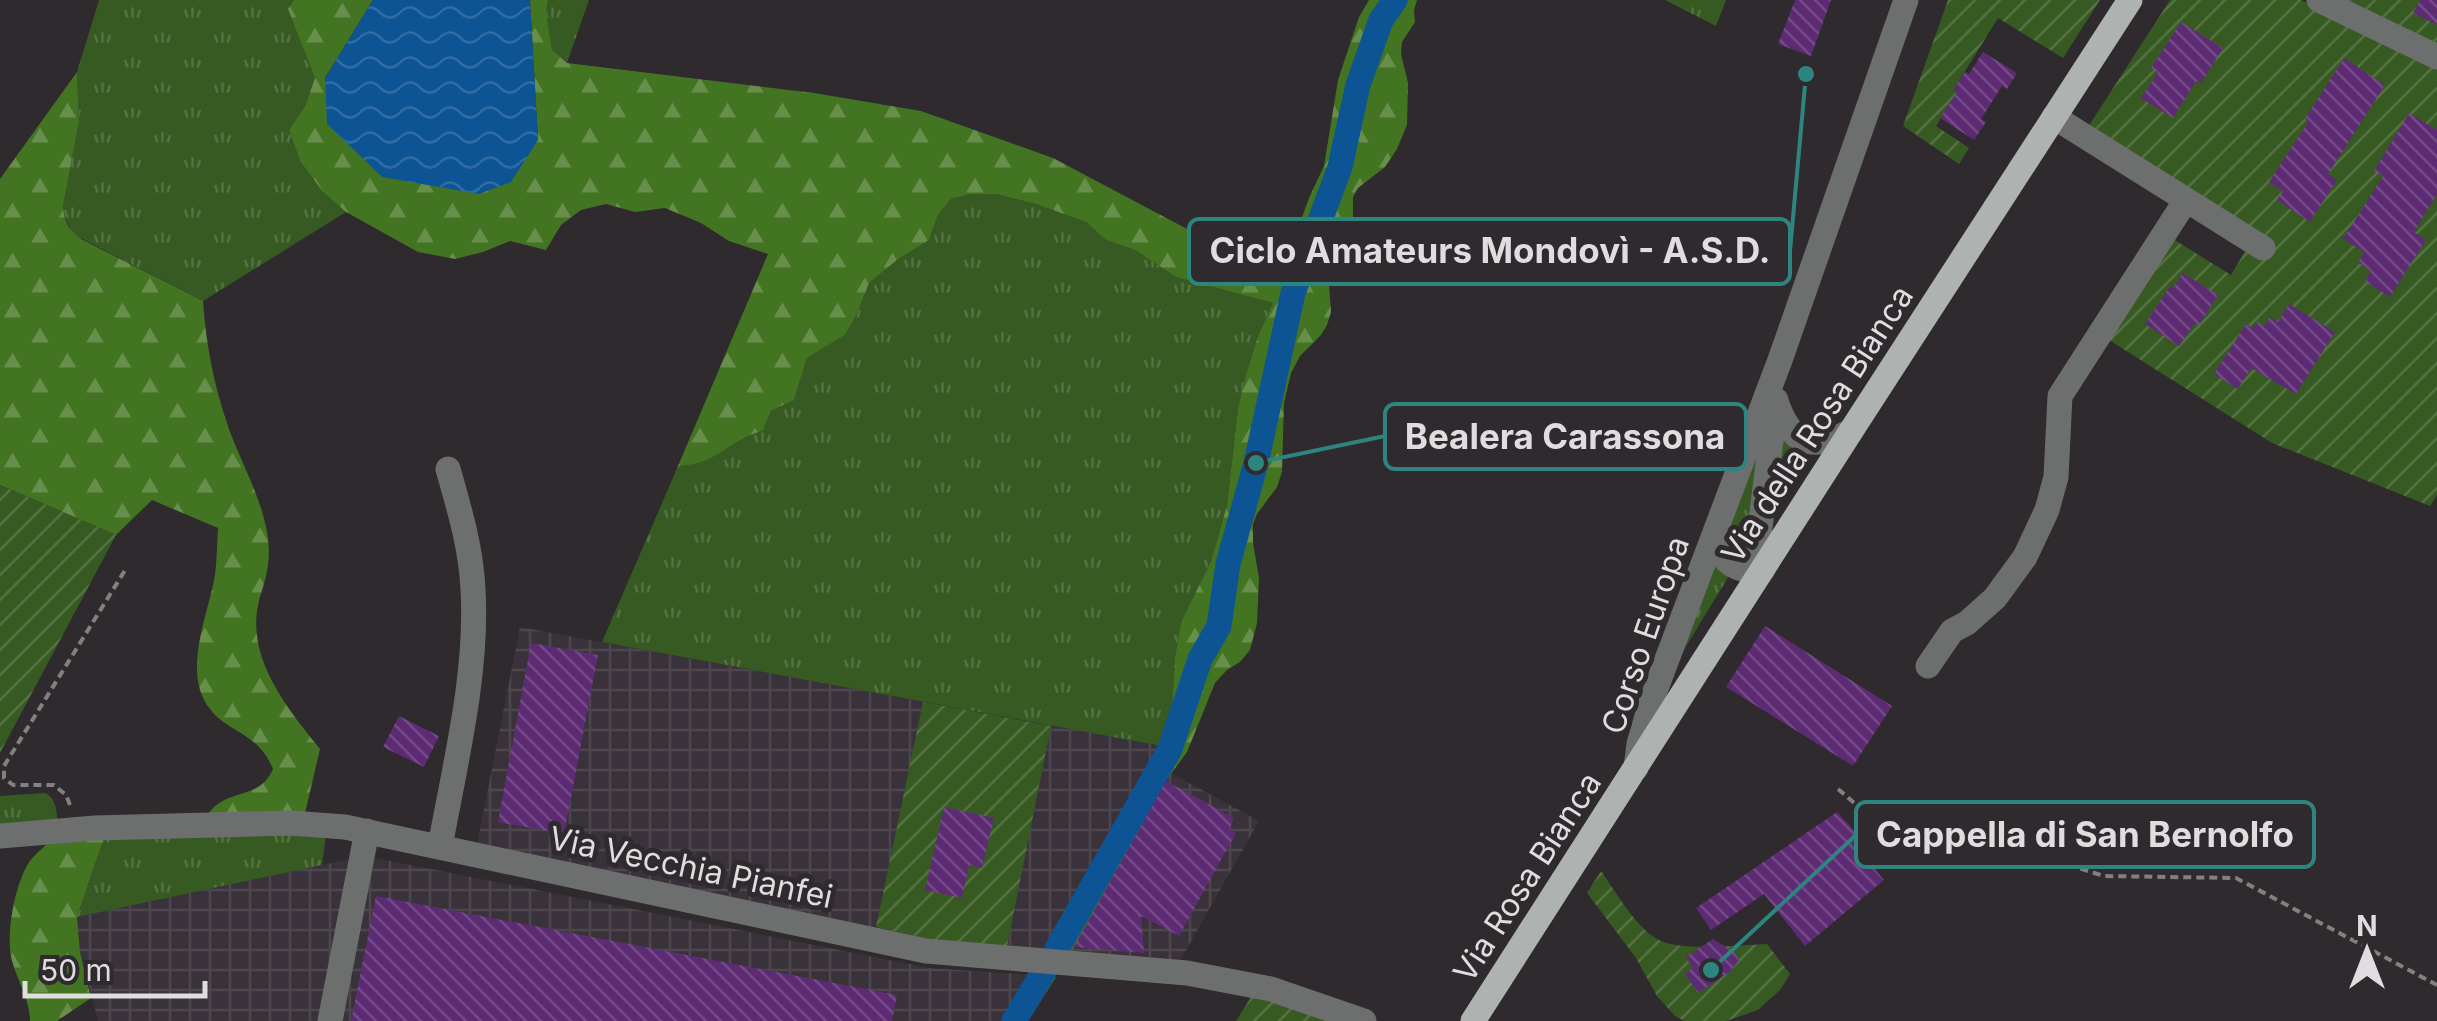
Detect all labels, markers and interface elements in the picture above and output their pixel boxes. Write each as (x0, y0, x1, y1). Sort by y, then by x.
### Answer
callout: Ciclo Amateurs Mondovì - A.S.D. (1189, 219, 1790, 284)
text: Ciclo Amateurs Mondovì - A.S.D. (1210, 229, 1770, 271)
street label: Via della Rosa Bianca (1713, 278, 1921, 570)
callout: Bealera Carassona (1385, 404, 1746, 469)
text: Bealera Carassona (1405, 415, 1725, 457)
street label: Corso Europa (1593, 531, 1697, 739)
street label: Via Rosa Bianca (1445, 765, 1609, 989)
callout: Cappella di San Bernolfo (1856, 802, 2314, 867)
text: Cappella di San Bernolfo (1876, 813, 2294, 855)
street label: Via Vecchia Pianfei (546, 818, 836, 916)
north arrow (2317, 901, 2417, 1001)
text: N (2356, 909, 2378, 943)
scale bar (25, 936, 205, 998)
text: 50 m (40, 952, 112, 988)

